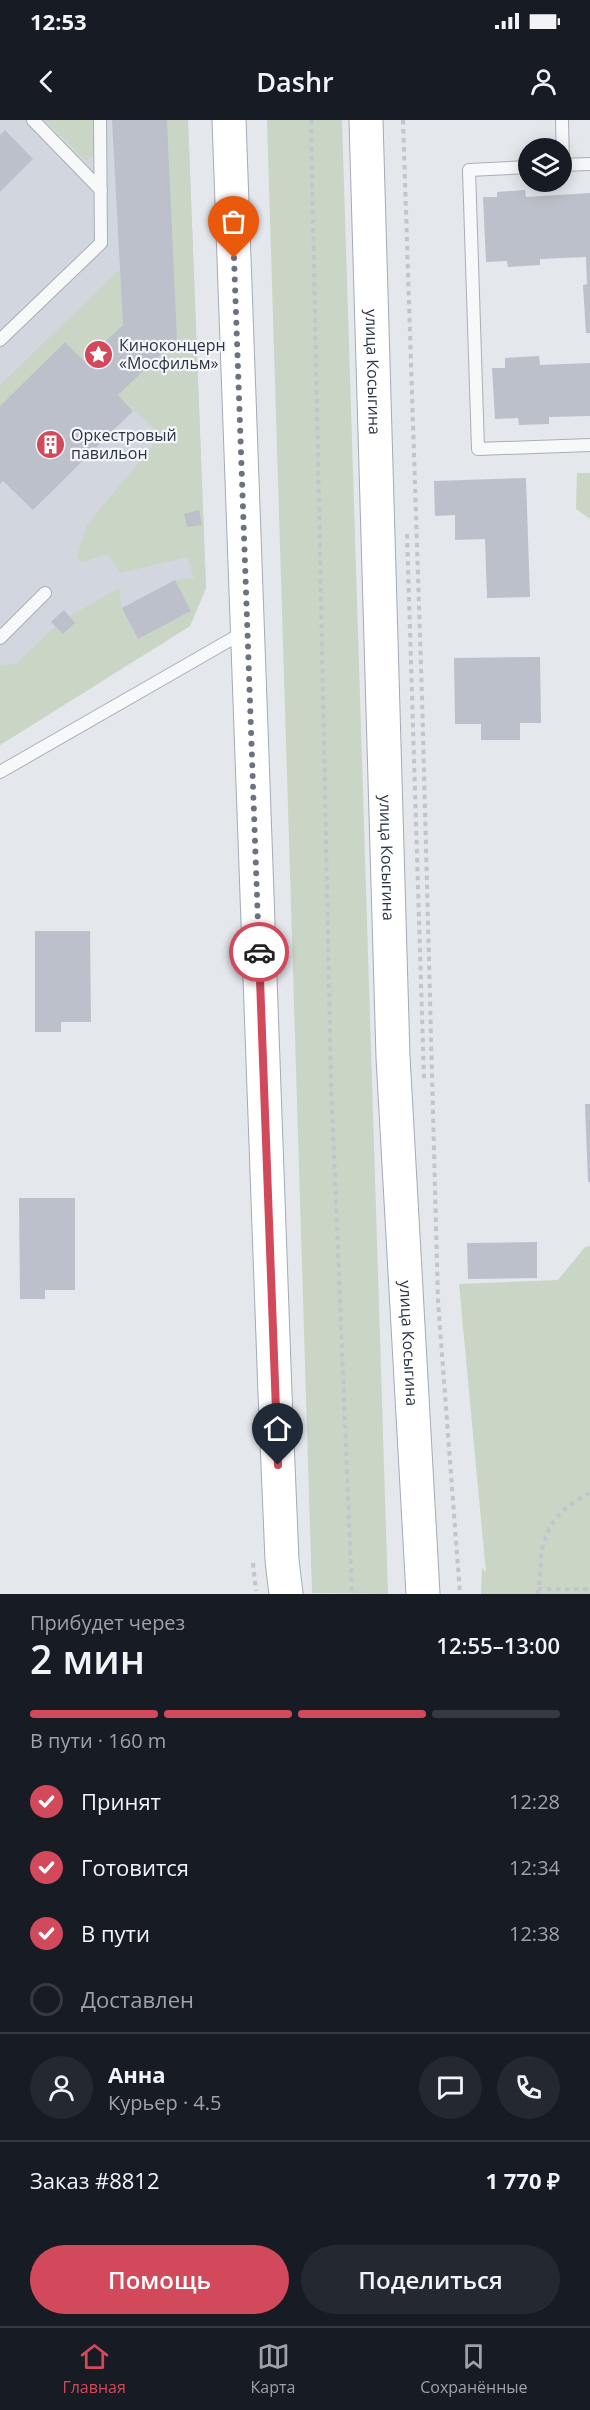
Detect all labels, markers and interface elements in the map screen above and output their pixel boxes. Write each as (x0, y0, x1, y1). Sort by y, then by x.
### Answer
text: 12:53 (30, 6, 87, 36)
text: Dashr (256, 63, 334, 100)
icon: back (30, 65, 63, 98)
icon: person (527, 65, 560, 98)
map controls (518, 138, 572, 192)
button: layers (518, 138, 572, 192)
pin (208, 196, 259, 258)
icon: bag (217, 205, 250, 238)
street label: улица Косыгина (360, 309, 386, 435)
place label: Киноконцерн «Мосфильм» (119, 334, 226, 374)
place icon: Киноконцерн «Мосфильм» (82, 338, 114, 370)
place label: Оркестровый павильон (71, 424, 177, 464)
building icon: Оркестровый павильон (34, 428, 66, 460)
street label: улица Косыгина (374, 794, 400, 921)
courier (229, 922, 289, 982)
icon: car (243, 936, 276, 969)
street label: улица Косыгина (394, 1280, 423, 1407)
pin (252, 1403, 303, 1465)
icon: home (261, 1412, 294, 1445)
text: Прибудет через (30, 1609, 185, 1636)
text: 12:55–13:00 (436, 1630, 560, 1660)
text: 2 мин (30, 1632, 145, 1685)
text: В пути · 160 m (30, 1727, 166, 1754)
icon: check (30, 1785, 63, 1818)
text: Принят (81, 1786, 161, 1816)
text: 12:28 (509, 1788, 560, 1815)
icon: check (30, 1851, 63, 1884)
text: Готовится (81, 1852, 189, 1882)
text: 12:34 (509, 1854, 560, 1881)
icon: check (30, 1917, 63, 1950)
text: В пути (81, 1918, 150, 1948)
text: 12:38 (509, 1920, 560, 1947)
text: Доставлен (81, 1984, 194, 2014)
button: person (30, 2056, 93, 2119)
button: chat (419, 2056, 482, 2119)
button: phone (497, 2056, 560, 2119)
text: Анна (108, 2059, 166, 2089)
text: Курьер · 4.5 (108, 2089, 222, 2116)
text: Заказ #8812 (30, 2165, 160, 2195)
text: 1 770 ₽ (485, 2165, 560, 2195)
button: Помощь (30, 2245, 289, 2314)
button: Поделиться (301, 2245, 560, 2314)
tab: Главная (62, 2340, 126, 2398)
tab: Карта (251, 2340, 295, 2398)
tab: Сохранённые (420, 2340, 528, 2398)

